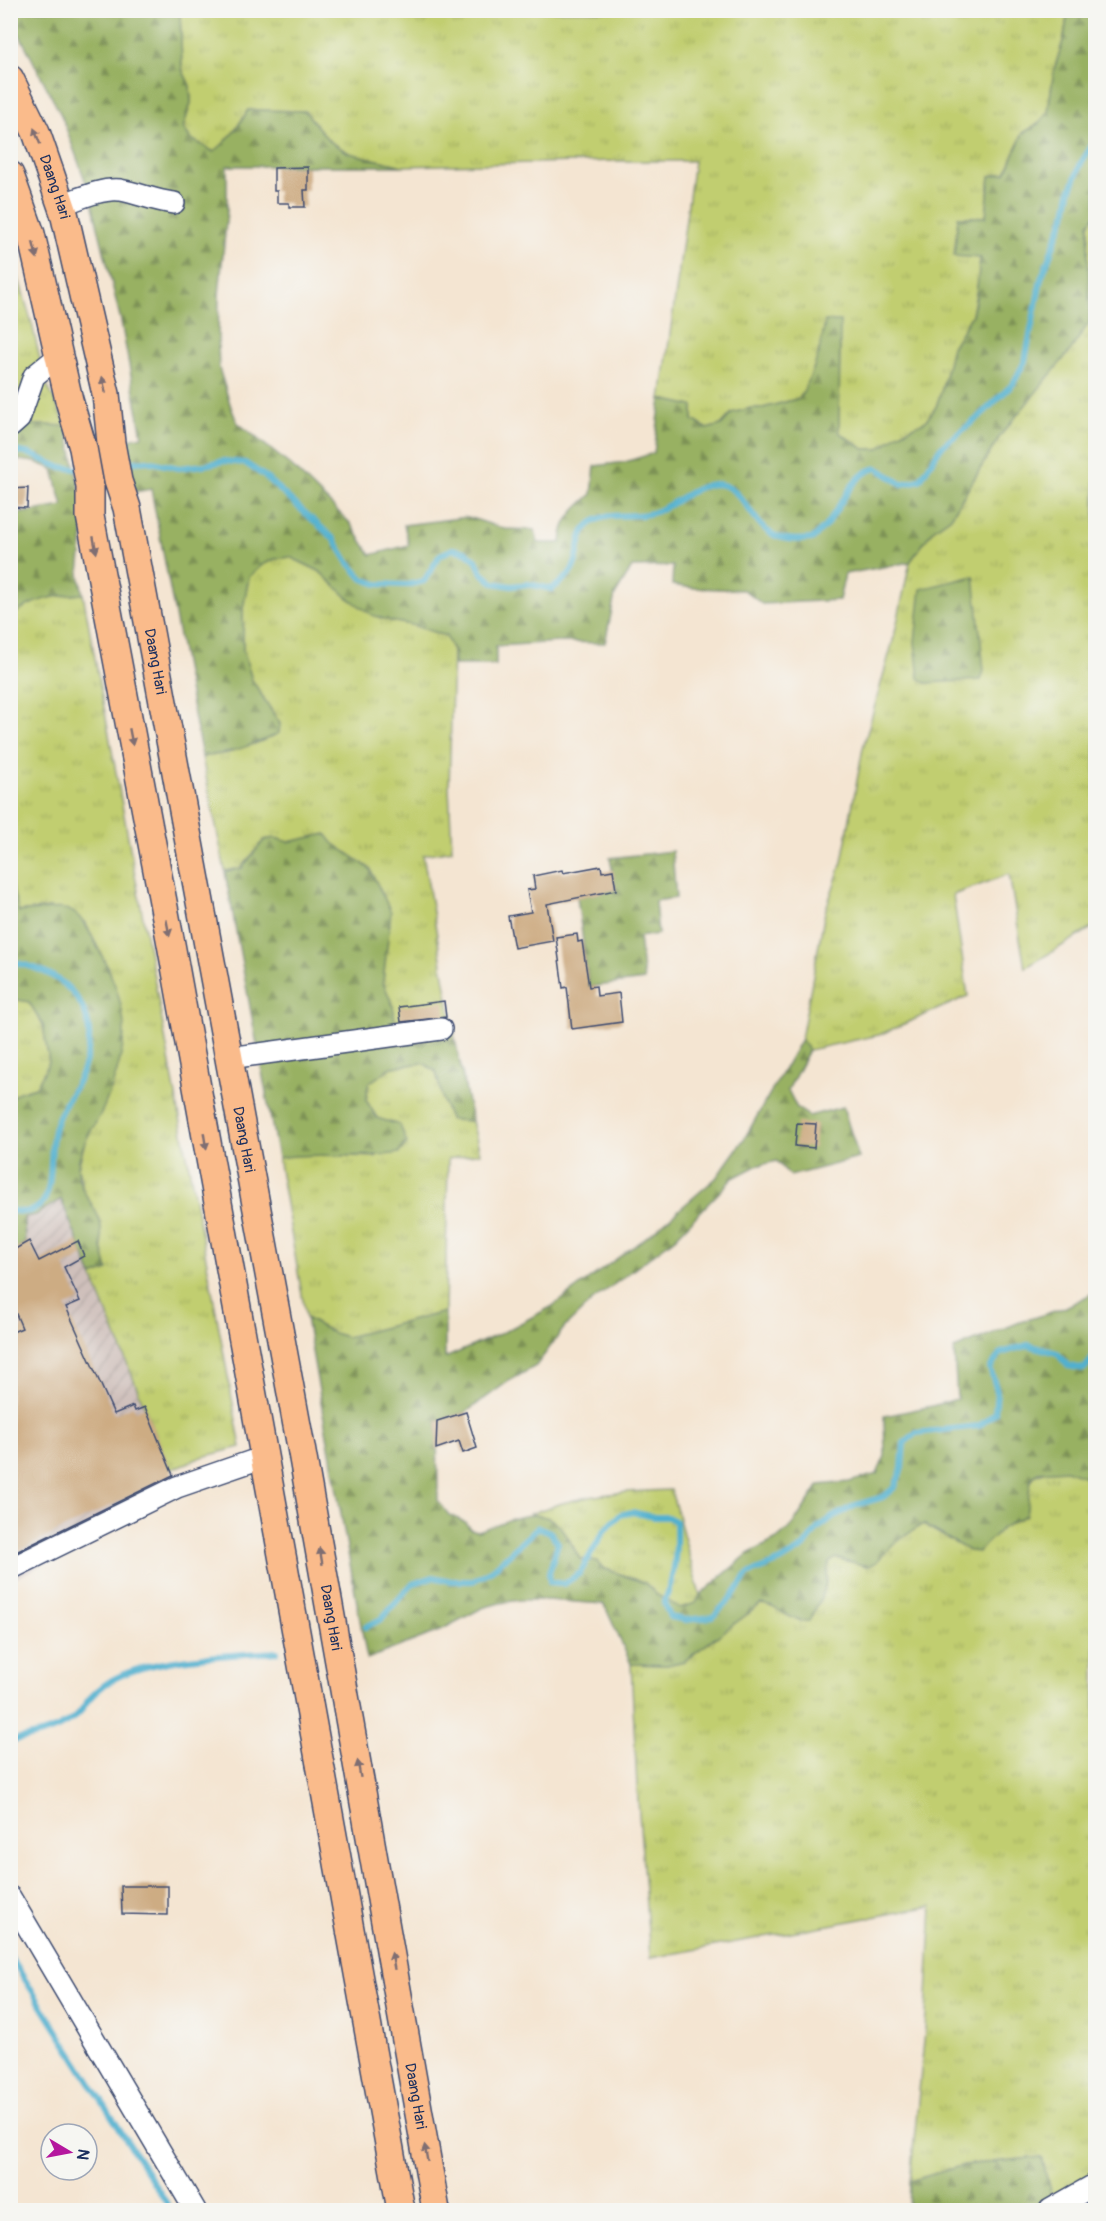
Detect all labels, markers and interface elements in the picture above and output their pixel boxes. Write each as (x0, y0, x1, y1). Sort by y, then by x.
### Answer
one-way arrow (32, 126, 42, 144)
street label: Daang Hari (35, 152, 75, 221)
one-way arrow (30, 241, 40, 259)
one-way arrow (99, 375, 108, 394)
one-way arrow (91, 536, 100, 555)
street label: Daang Hari (140, 627, 171, 696)
one-way arrow (127, 727, 136, 746)
one-way arrow (163, 919, 172, 938)
street label: Daang Hari (229, 1105, 259, 1174)
one-way arrow (201, 1132, 210, 1151)
one-way arrow (316, 1546, 325, 1565)
street label: Daang Hari (316, 1583, 346, 1652)
one-way arrow (354, 1759, 363, 1778)
one-way arrow (389, 1951, 398, 1970)
street label: Daang Hari (401, 2062, 431, 2131)
north arrow (39, 2122, 99, 2182)
one-way arrow (421, 2143, 430, 2162)
text: N (72, 2147, 94, 2162)

